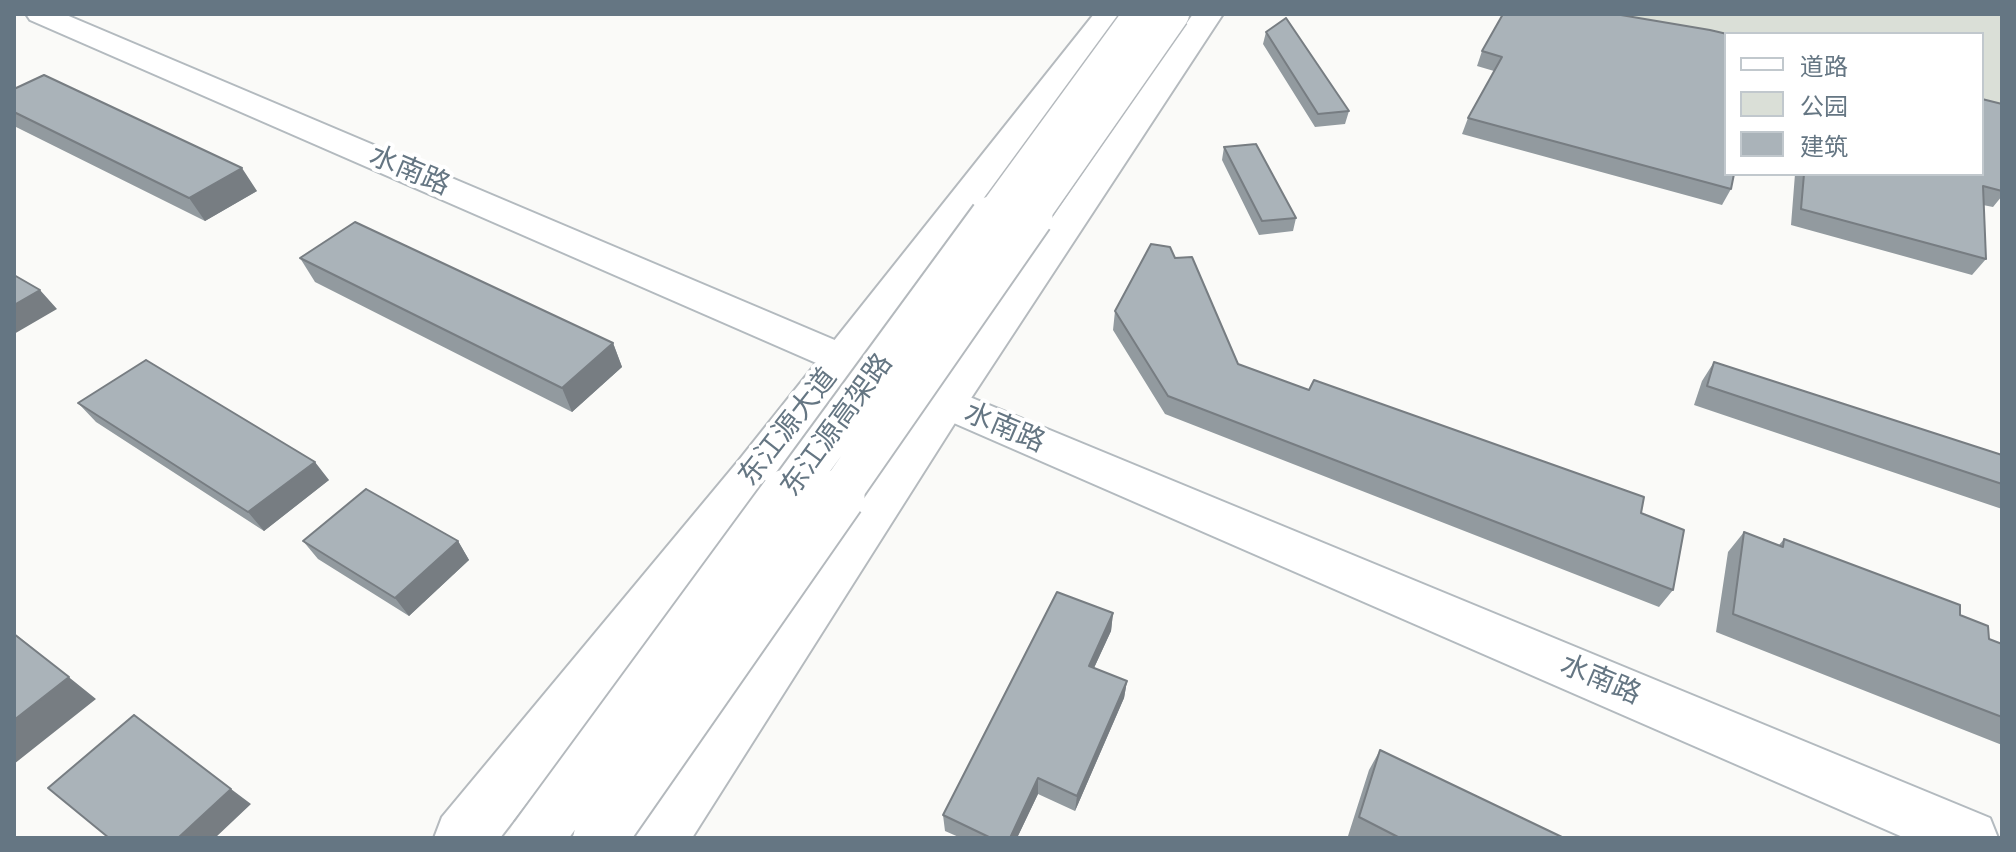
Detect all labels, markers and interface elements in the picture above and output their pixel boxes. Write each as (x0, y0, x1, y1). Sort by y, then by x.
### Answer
legend (1724, 32, 1984, 176)
text: 道路 (1800, 53, 1848, 82)
text: 公园 (1800, 93, 1848, 122)
text: 建筑 (1800, 133, 1848, 162)
street label: 水南路 (364, 140, 454, 204)
street label: 东江源高架路 (775, 348, 901, 504)
street label: 东江源大道 (733, 362, 845, 494)
street label: 水南路 (959, 397, 1049, 461)
street label: 水南路 (1555, 649, 1645, 713)

